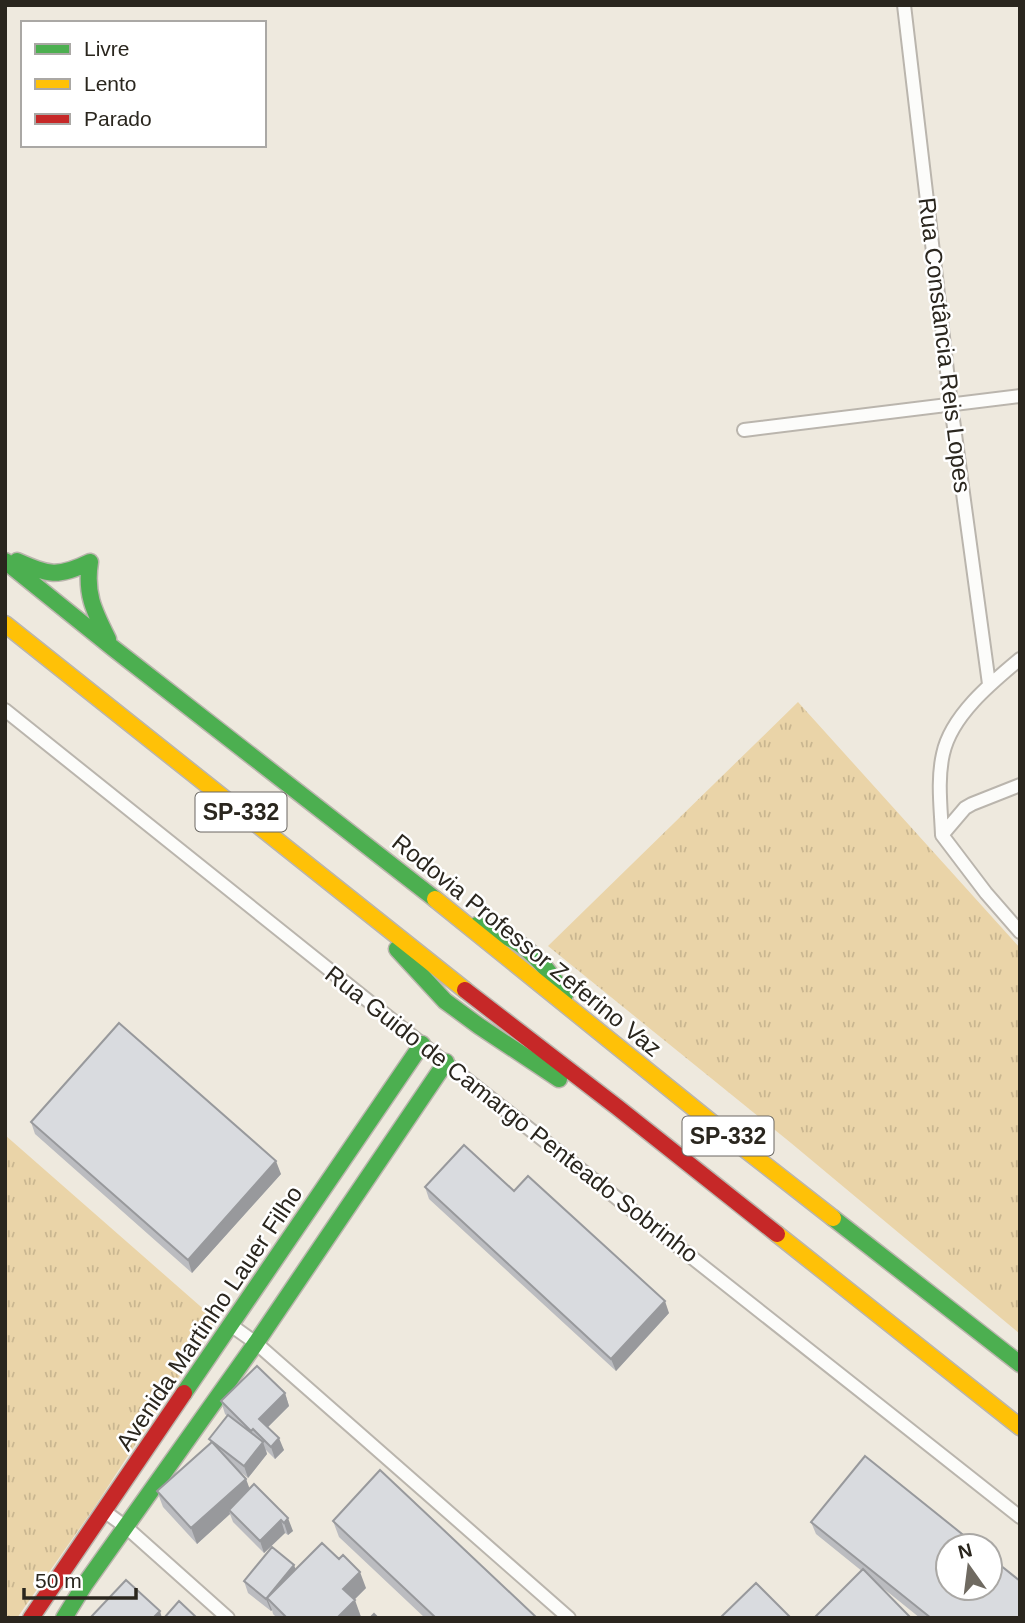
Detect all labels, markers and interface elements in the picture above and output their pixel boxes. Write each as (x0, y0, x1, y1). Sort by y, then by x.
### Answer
legend (21, 21, 266, 147)
text: Livre (84, 37, 130, 60)
text: Lento (84, 72, 137, 95)
text: Parado (84, 107, 152, 130)
street label: Rua Constância Reis Lopes (913, 196, 977, 494)
road number: SP-332 (196, 792, 286, 832)
street label: Rodovia Professor Zeferino Vaz (387, 828, 667, 1062)
street label: Rua Guido de Camargo Penteado Sobrinho (320, 960, 704, 1268)
road number: SP-332 (682, 1116, 774, 1156)
street label: Avenida Martinho Lauer Filho (110, 1181, 308, 1455)
north arrow (934, 1532, 1004, 1602)
text: N (956, 1539, 974, 1563)
scale bar (24, 1556, 136, 1600)
text: 50 m (35, 1569, 82, 1592)

